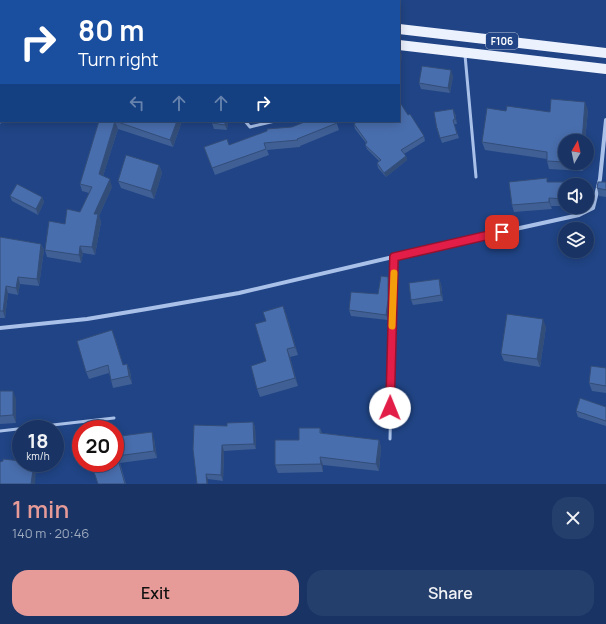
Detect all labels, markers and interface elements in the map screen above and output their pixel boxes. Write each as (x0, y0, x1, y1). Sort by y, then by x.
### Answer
text: 80 m (78, 11, 144, 49)
icon: right (12, 16, 64, 68)
road number: F106 (486, 33, 518, 49)
text: Turn right (78, 47, 159, 71)
icon: left (126, 92, 148, 114)
icon: ahead (168, 92, 190, 114)
icon: ahead (210, 92, 232, 114)
icon: right (252, 92, 274, 114)
north arrow (558, 134, 594, 170)
map controls (558, 134, 594, 258)
button: sound (558, 178, 594, 214)
pin (485, 215, 519, 249)
icon: arrive (491, 221, 513, 243)
button: layers (558, 222, 594, 258)
position arrow (369, 387, 411, 429)
speed limit sign: 20 (72, 420, 124, 472)
text: 18 (27, 427, 49, 454)
text: km/h (26, 449, 50, 463)
text: 1 min (12, 492, 69, 525)
button: close (552, 497, 594, 539)
text: 140 m · 20:46 (12, 524, 89, 542)
button: Exit (12, 570, 299, 616)
button: Share (307, 570, 594, 616)

